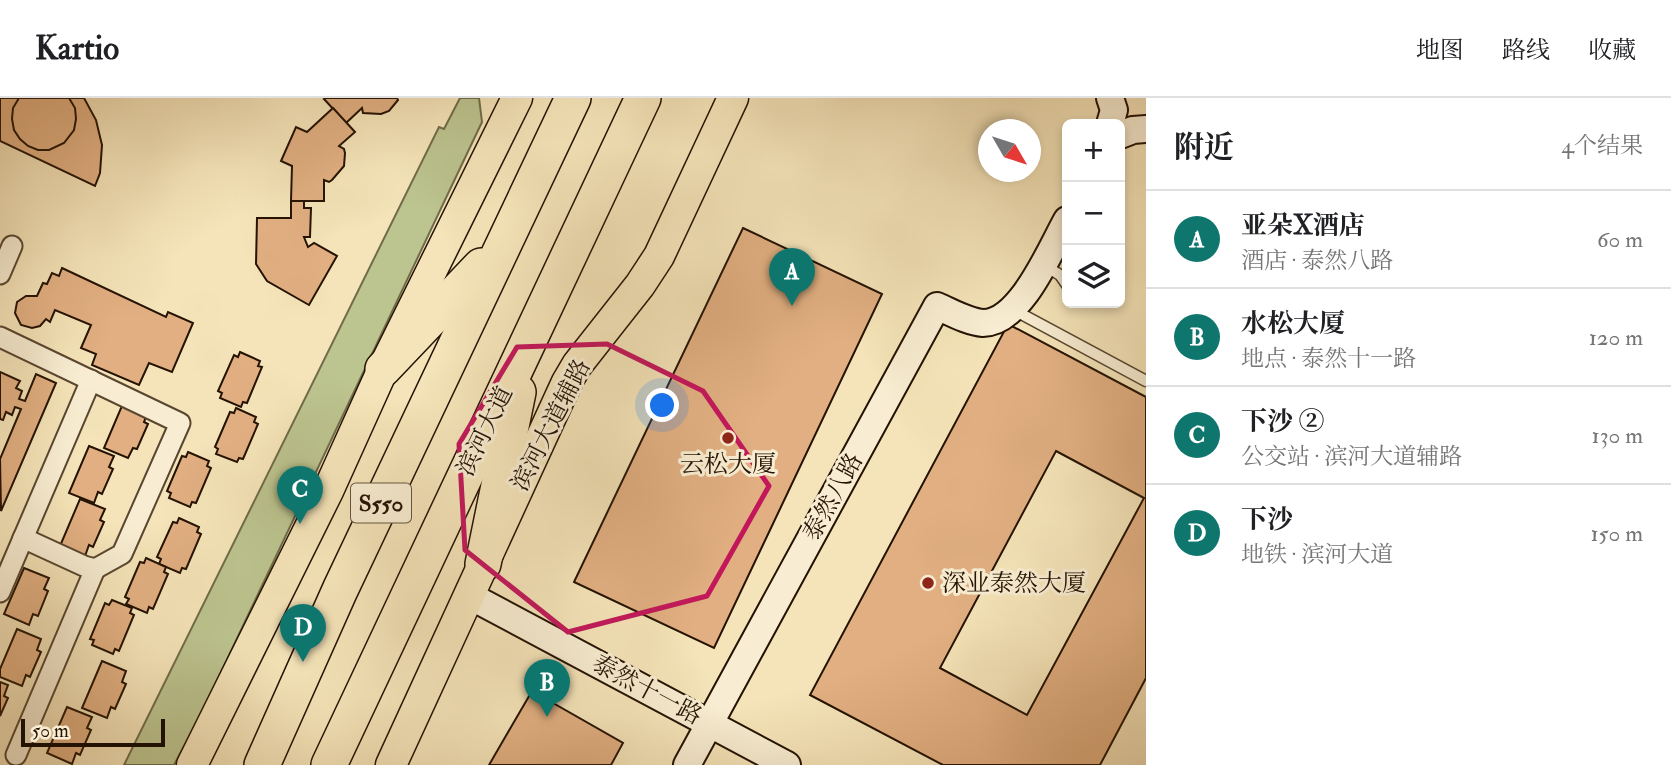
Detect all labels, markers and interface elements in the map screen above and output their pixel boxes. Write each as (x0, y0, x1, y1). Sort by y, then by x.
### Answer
text: Kartio (35, 28, 119, 69)
text: 地图 (1416, 35, 1464, 66)
text: 路线 (1502, 35, 1550, 66)
text: 收藏 (1588, 35, 1636, 66)
north arrow (978, 119, 1041, 182)
map controls (1062, 119, 1125, 308)
button: + (1062, 119, 1125, 182)
text: 附近 (1174, 129, 1234, 166)
text: 4个结果 (1562, 131, 1643, 160)
button: − (1062, 182, 1125, 245)
text: 亚朵X酒店 (1241, 210, 1365, 242)
text: A (1190, 225, 1204, 254)
text: 60 m (1597, 225, 1643, 254)
button: layers (1062, 245, 1125, 308)
text: 酒店 · 泰然八路 (1241, 246, 1393, 275)
pin: A (769, 248, 815, 306)
text: 水松大厦 (1241, 308, 1345, 340)
text: B (1189, 323, 1205, 352)
text: 120 m (1589, 323, 1643, 352)
text: 地点 · 泰然十一路 (1241, 344, 1416, 373)
street label: 滨河大道辅路 (505, 354, 597, 496)
street label: 滨河大道 (450, 381, 520, 481)
your location (645, 388, 679, 422)
text: 下沙 ② (1241, 406, 1324, 438)
text: C (1189, 421, 1205, 450)
text: 130 m (1591, 421, 1643, 450)
marker: 云松大厦 (720, 430, 736, 446)
text: 公交站 · 滨河大道辅路 (1241, 442, 1462, 471)
street label: 泰然八路 (796, 448, 870, 546)
place label: 云松大厦 (680, 449, 776, 480)
pin: C (277, 466, 323, 524)
road number: S550 (351, 484, 411, 522)
text: 下沙 (1241, 504, 1293, 536)
text: D (1188, 519, 1206, 548)
text: 150 m (1590, 519, 1643, 548)
text: 地铁 · 滨河大道 (1241, 540, 1393, 569)
place label: 深业泰然大厦 (942, 568, 1086, 599)
marker: 深业泰然大厦 (920, 575, 936, 591)
pin: D (280, 604, 326, 662)
street label: 泰然十一路 (587, 648, 707, 732)
pin: B (524, 659, 570, 717)
scale bar (21, 716, 164, 748)
text: 50 m (32, 719, 69, 743)

